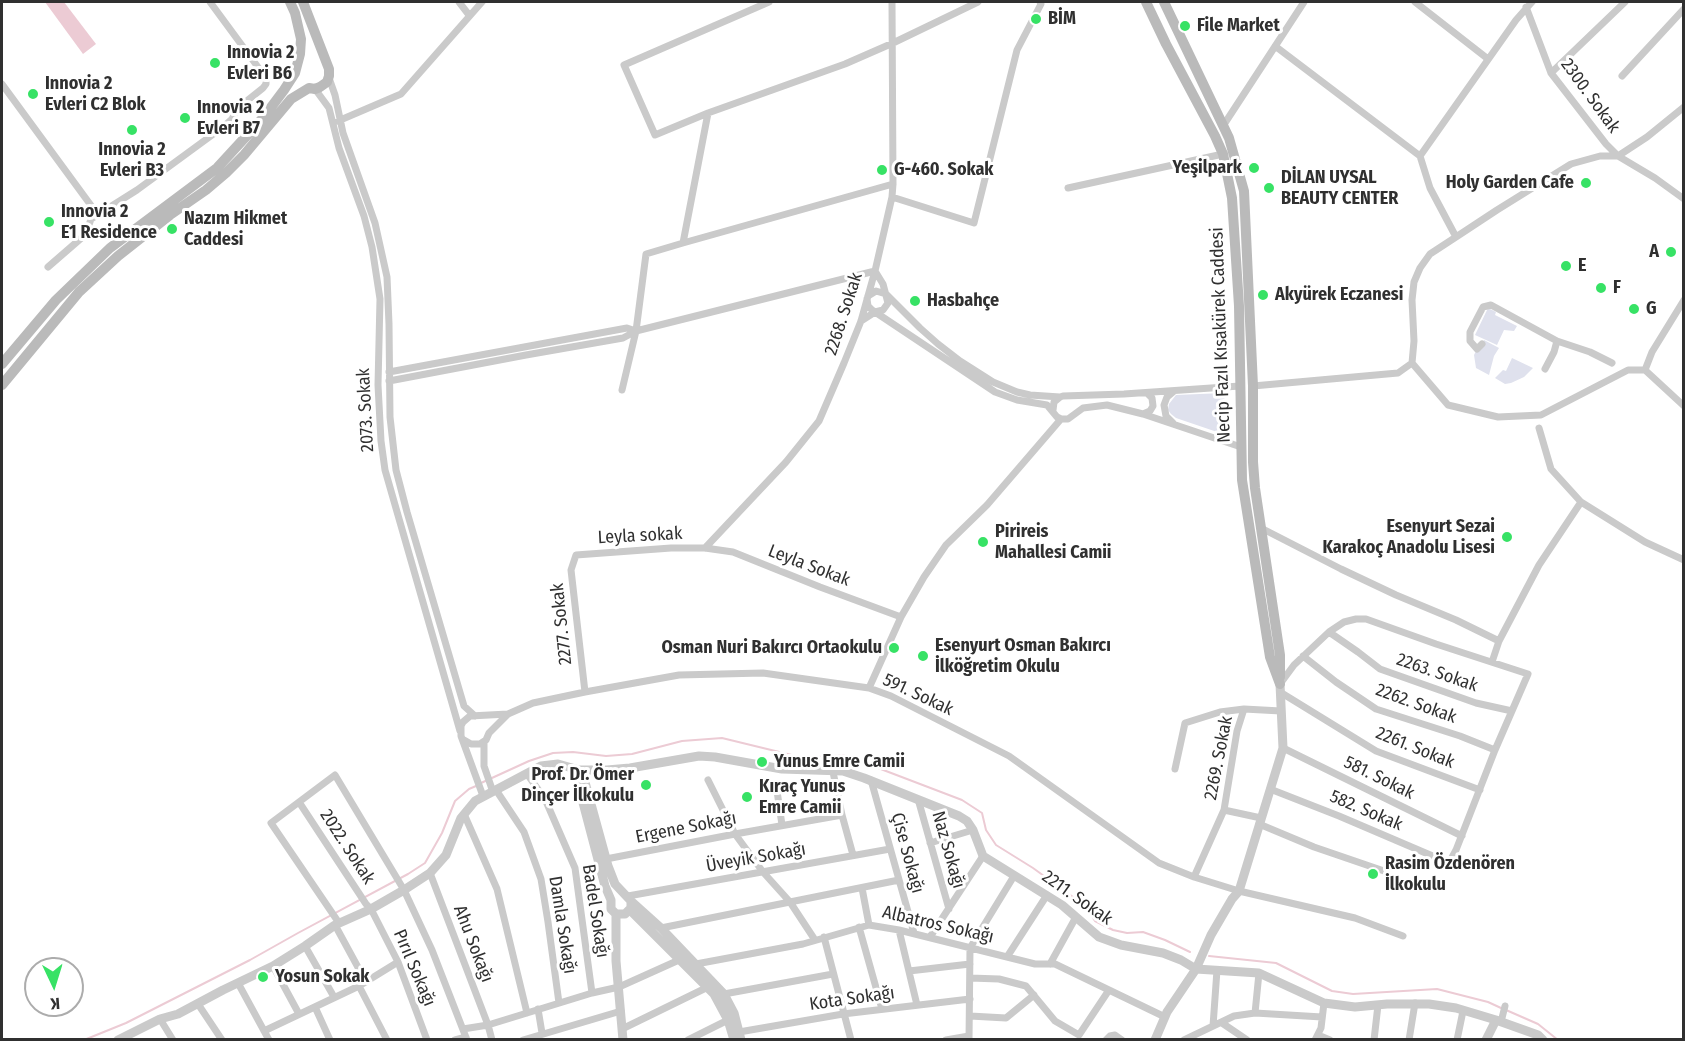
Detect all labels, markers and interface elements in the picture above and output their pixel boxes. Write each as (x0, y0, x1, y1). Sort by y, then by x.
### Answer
place label: BİM (1048, 8, 1076, 30)
marker: BİM (1029, 12, 1043, 26)
place label: File Market (1197, 15, 1280, 37)
marker: File Market (1178, 19, 1192, 33)
place label: Innovia 2 Evleri B6 (227, 42, 294, 84)
street label: 2300. Sokak (1556, 55, 1624, 137)
marker: Innovia 2 Evleri B6 (208, 56, 222, 70)
place label: Innovia 2 Evleri C2 Blok (45, 73, 146, 116)
marker: Innovia 2 Evleri C2 Blok (26, 87, 40, 101)
place label: Innovia 2 Evleri B7 (197, 97, 264, 140)
marker: Innovia 2 Evleri B7 (178, 111, 192, 125)
marker: Innovia 2 Evleri B3 (125, 123, 139, 137)
place label: Innovia 2 Evleri B3 (98, 139, 166, 182)
place label: Yeşilpark (1173, 157, 1242, 179)
place label: G-460. Sokak (894, 159, 994, 181)
marker: Yeşilpark (1247, 161, 1261, 175)
marker: G-460. Sokak (875, 163, 889, 177)
place label: DİLAN UYSAL BEAUTY CENTER (1281, 167, 1398, 210)
place label: Holy Garden Cafe (1446, 172, 1574, 194)
marker: Holy Garden Cafe (1579, 176, 1593, 190)
marker: DİLAN UYSAL BEAUTY CENTER (1262, 181, 1276, 195)
place label: Innovia 2 E1 Residence (61, 201, 157, 244)
place label: Nazım Hikmet Caddesi (184, 208, 287, 250)
marker: Innovia 2 E1 Residence (42, 215, 56, 229)
marker: Nazım Hikmet Caddesi (165, 222, 179, 236)
street label: Necip Fazıl Kısakürek Caddesi (1206, 227, 1236, 443)
place label: A (1649, 241, 1659, 263)
marker: A (1664, 245, 1678, 259)
place label: E (1578, 255, 1587, 277)
marker: E (1559, 259, 1573, 273)
street label: 2268. Sokak (821, 270, 867, 358)
place label: F (1613, 277, 1621, 299)
marker: F (1594, 281, 1608, 295)
place label: Akyürek Eczanesi (1275, 284, 1403, 306)
marker: Akyürek Eczanesi (1256, 288, 1270, 302)
place label: Hasbahçe (927, 290, 999, 312)
marker: Hasbahçe (908, 294, 922, 308)
place label: G (1646, 298, 1657, 320)
marker: G (1627, 302, 1641, 316)
street label: 2073. Sokak (353, 367, 379, 453)
place label: Esenyurt Sezai Karakoç Anadolu Lisesi (1322, 516, 1495, 558)
place label: Pirireis Mahallesi Camii (995, 521, 1112, 564)
street label: Leyla sokak (597, 523, 683, 549)
marker: Esenyurt Sezai Karakoç Anadolu Lisesi (1500, 530, 1514, 544)
marker: Pirireis Mahallesi Camii (976, 535, 990, 549)
street label: Leyla Sokak (765, 541, 853, 591)
street label: 2277. Sokak (547, 582, 577, 666)
place label: Esenyurt Osman Bakırcı İlköğretim Okulu (935, 635, 1111, 678)
place label: Osman Nuri Bakırcı Ortaokulu (661, 637, 882, 659)
marker: Osman Nuri Bakırcı Ortaokulu (887, 641, 901, 655)
marker: Esenyurt Osman Bakırcı İlköğretim Okulu (916, 649, 930, 663)
street label: 2263. Sokak (1394, 649, 1480, 697)
street label: 591. Sokak (879, 669, 957, 721)
street label: 2262. Sokak (1373, 679, 1459, 729)
street label: 2269. Sokak (1200, 714, 1238, 802)
street label: 2261. Sokak (1373, 722, 1457, 774)
place label: Yunus Emre Camii (774, 751, 905, 773)
street label: 581. Sokak (1340, 752, 1418, 804)
marker: Yunus Emre Camii (755, 755, 769, 769)
place label: Prof. Dr. Ömer Dinçer İlkokulu (521, 764, 634, 806)
place label: Kıraç Yunus Emre Camii (759, 776, 845, 818)
marker: Prof. Dr. Ömer Dinçer İlkokulu (639, 778, 653, 792)
street label: 582. Sokak (1326, 786, 1406, 836)
marker: Kıraç Yunus Emre Camii (740, 790, 754, 804)
street label: 2022. Sokak (315, 806, 379, 888)
street label: Ergene Sokağı (634, 808, 738, 848)
street label: Naz Sokağı (927, 809, 969, 891)
street label: Çise Sokağı (886, 810, 928, 896)
street label: Üveyik Sokağı (705, 839, 807, 877)
place label: Rasim Özdenören İlkokulu (1385, 853, 1515, 896)
street label: Badel Sokağı (577, 863, 613, 959)
street label: 2211. Sokak (1038, 866, 1116, 930)
marker: Rasim Özdenören İlkokulu (1366, 867, 1380, 881)
street label: Damla Sokağı (544, 875, 580, 975)
street label: Ahu Sokağı (448, 902, 498, 986)
street label: Albatros Sokağı (880, 902, 996, 948)
street label: Pırıl Sokağı (388, 926, 440, 1010)
north arrow (24, 957, 84, 1017)
place label: Yosun Sokak (275, 966, 370, 988)
marker: Yosun Sokak (256, 970, 270, 984)
street label: Kota Sokağı (808, 982, 896, 1016)
text: K (50, 994, 60, 1013)

